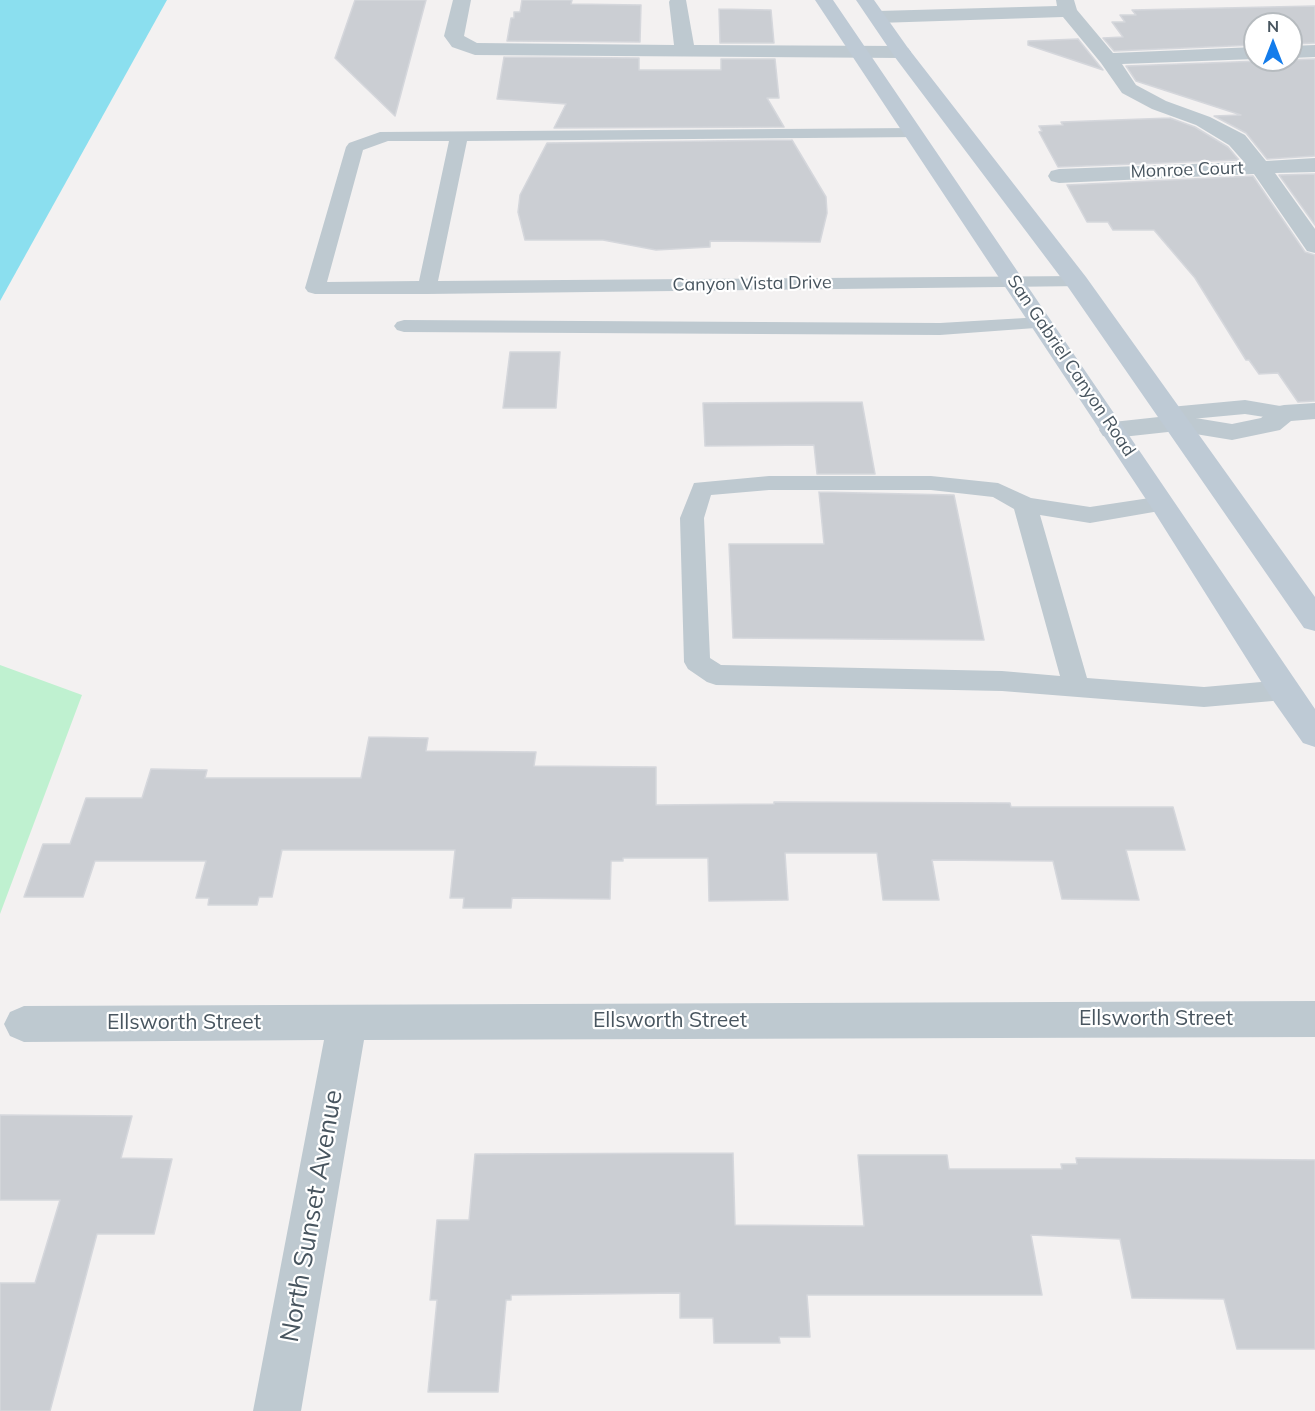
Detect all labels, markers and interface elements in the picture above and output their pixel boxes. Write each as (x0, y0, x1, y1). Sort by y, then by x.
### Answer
north arrow (1243, 12, 1303, 72)
text: N (1267, 16, 1279, 36)
street label: Monroe Court (1130, 157, 1244, 183)
street label: San Gabriel Canyon Road (1002, 271, 1140, 461)
street label: Canyon Vista Drive (672, 272, 832, 296)
street label: Ellsworth Street (1079, 1006, 1233, 1032)
street label: Ellsworth Street (593, 1008, 747, 1034)
street label: Ellsworth Street (107, 1010, 261, 1036)
street label: North Sunset Avenue (274, 1088, 350, 1344)

